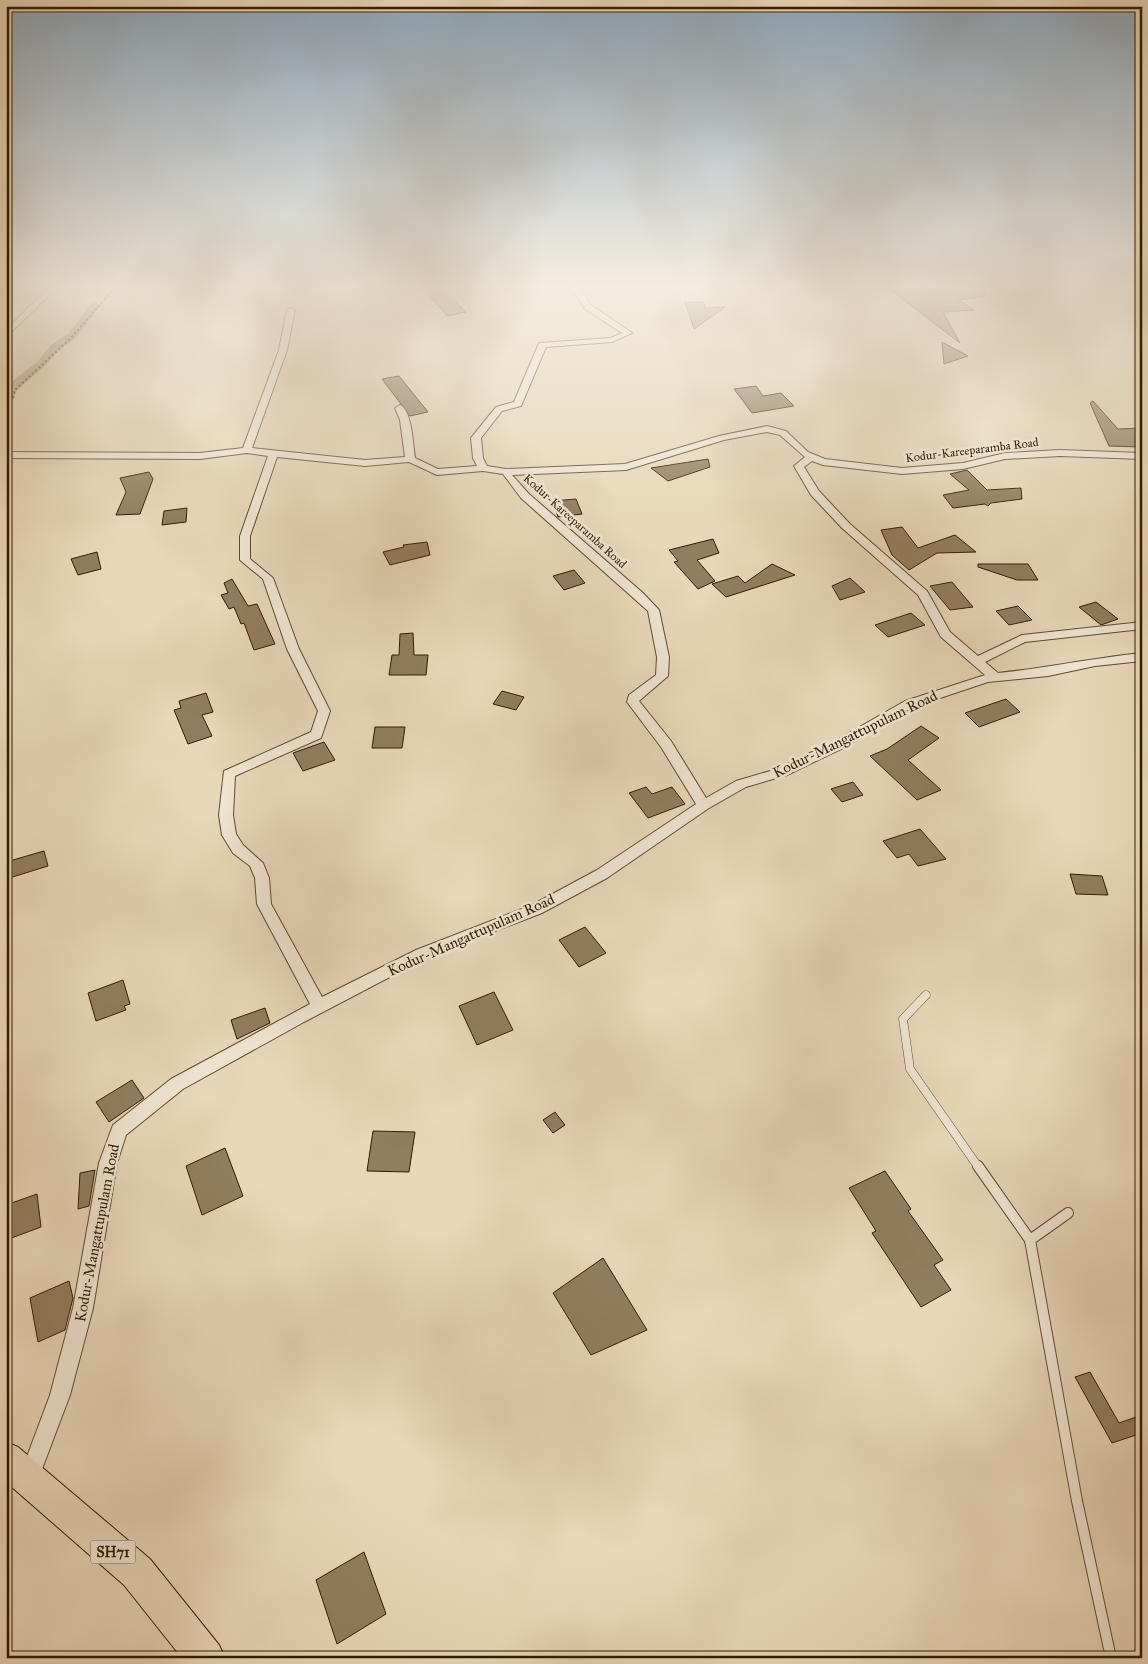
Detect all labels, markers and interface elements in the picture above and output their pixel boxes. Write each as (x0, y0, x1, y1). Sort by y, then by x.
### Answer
street label: Kodur-Kareeparamba Road (905, 435, 1039, 465)
street label: Kodur-Kareeparamba Road (521, 471, 629, 571)
street label: Kodur-Mangattupulam Road (770, 686, 941, 782)
street label: Kodur-Mangattupulam Road (385, 890, 558, 980)
street label: Kodur-Mangattupulam Road (71, 1142, 123, 1324)
road number: SH71 (90, 1540, 136, 1564)

